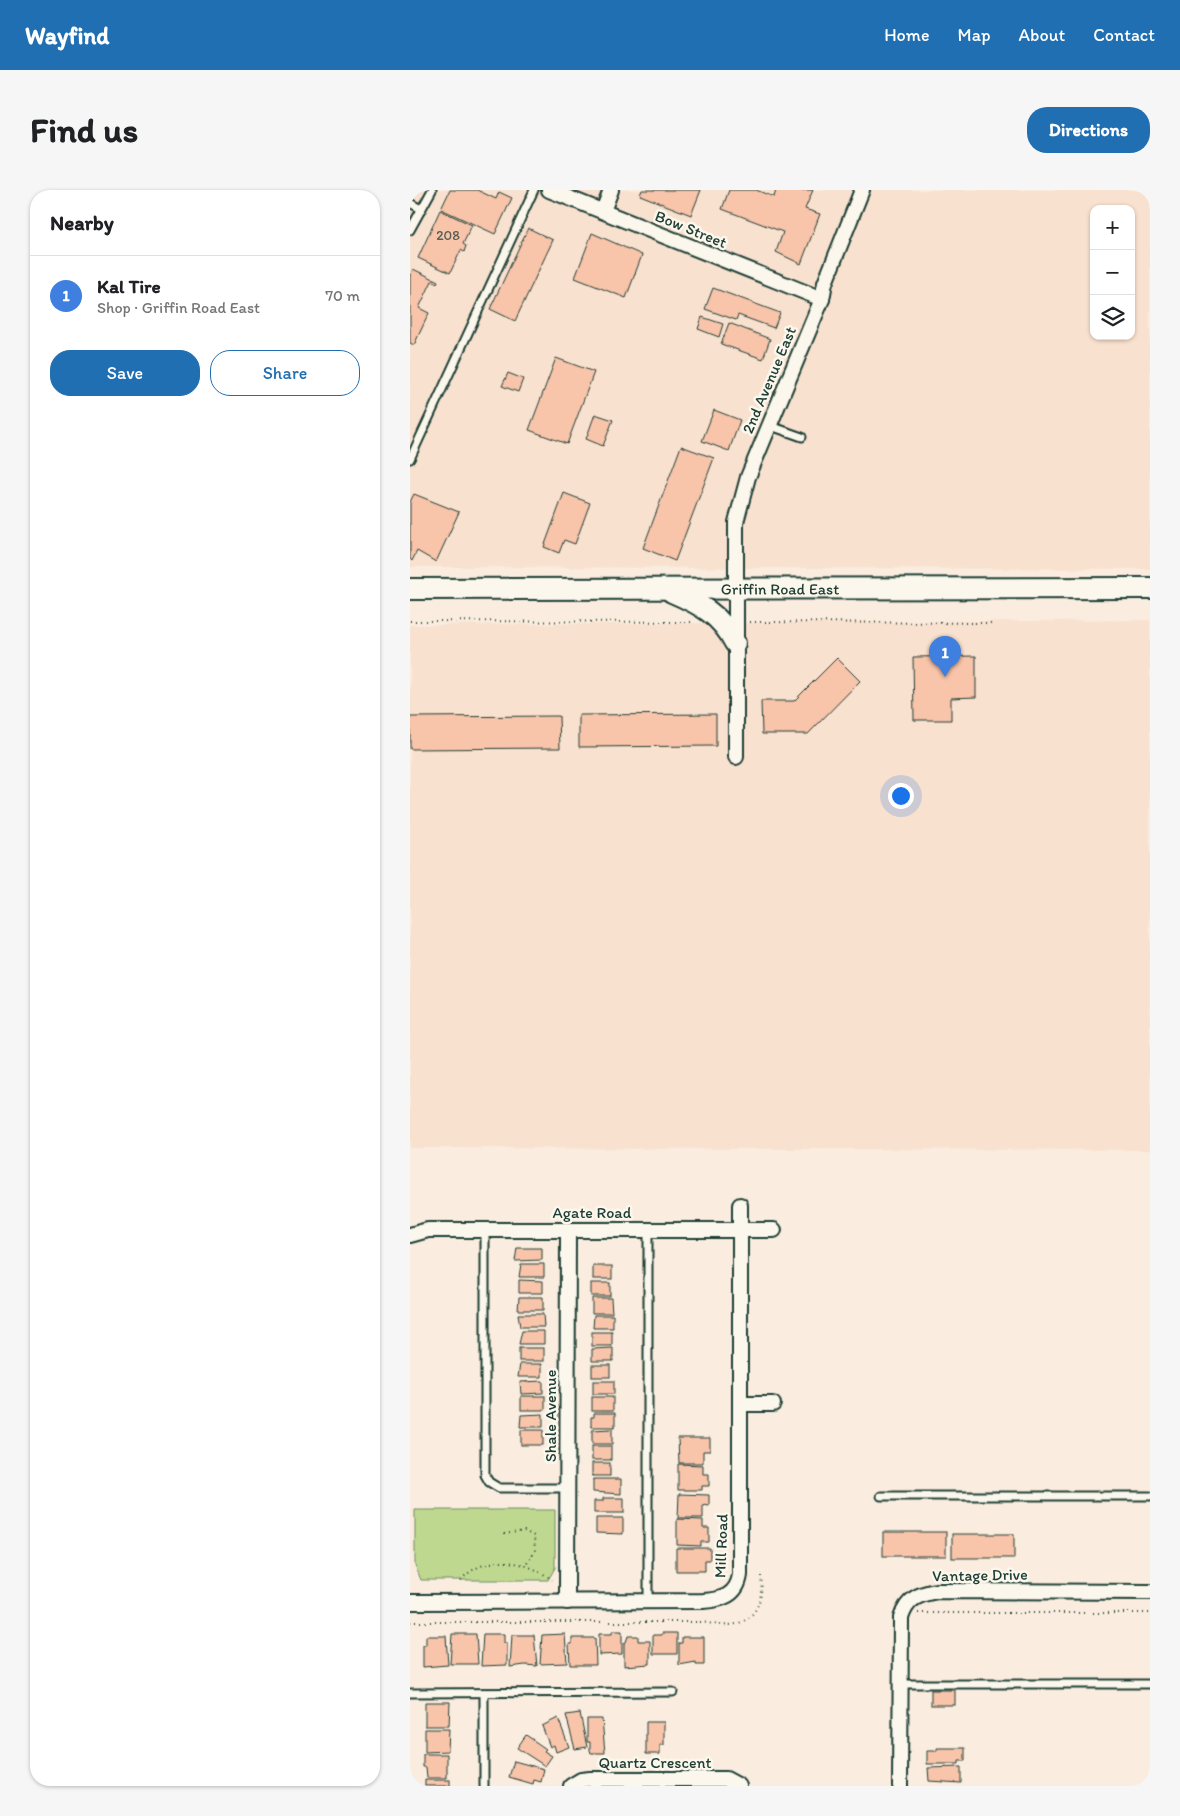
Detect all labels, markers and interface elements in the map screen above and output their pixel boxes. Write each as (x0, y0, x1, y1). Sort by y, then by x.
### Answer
text: Wayfind (25, 21, 109, 50)
text: Home (884, 24, 930, 46)
text: Map (958, 24, 991, 46)
text: About (1019, 24, 1065, 46)
text: Contact (1093, 24, 1155, 46)
button: Directions (1027, 107, 1150, 153)
text: Find us (30, 109, 138, 151)
map controls (1090, 205, 1135, 340)
button: + (1090, 205, 1135, 250)
street label: Bow Street (652, 206, 730, 252)
text: Nearby (50, 210, 114, 235)
house number: 208 (436, 227, 460, 244)
button: − (1090, 250, 1135, 295)
text: Kal Tire (97, 275, 161, 298)
text: 1 (62, 286, 70, 305)
text: 70 m (325, 286, 360, 305)
button: layers (1090, 295, 1135, 340)
text: Shop · Griffin Road East (97, 298, 260, 317)
street label: 2nd Avenue East (738, 324, 800, 436)
button: Save (50, 350, 200, 396)
button: Share (210, 350, 360, 396)
street label: Griffin Road East (721, 579, 839, 598)
pin: 1 (929, 636, 961, 677)
your location (888, 783, 914, 809)
street label: Agate Road (553, 1203, 632, 1222)
street label: Shale Avenue (541, 1370, 560, 1462)
street label: Mill Road (710, 1513, 732, 1579)
street label: Vantage Drive (932, 1565, 1028, 1585)
street label: Quartz Crescent (598, 1753, 712, 1772)

